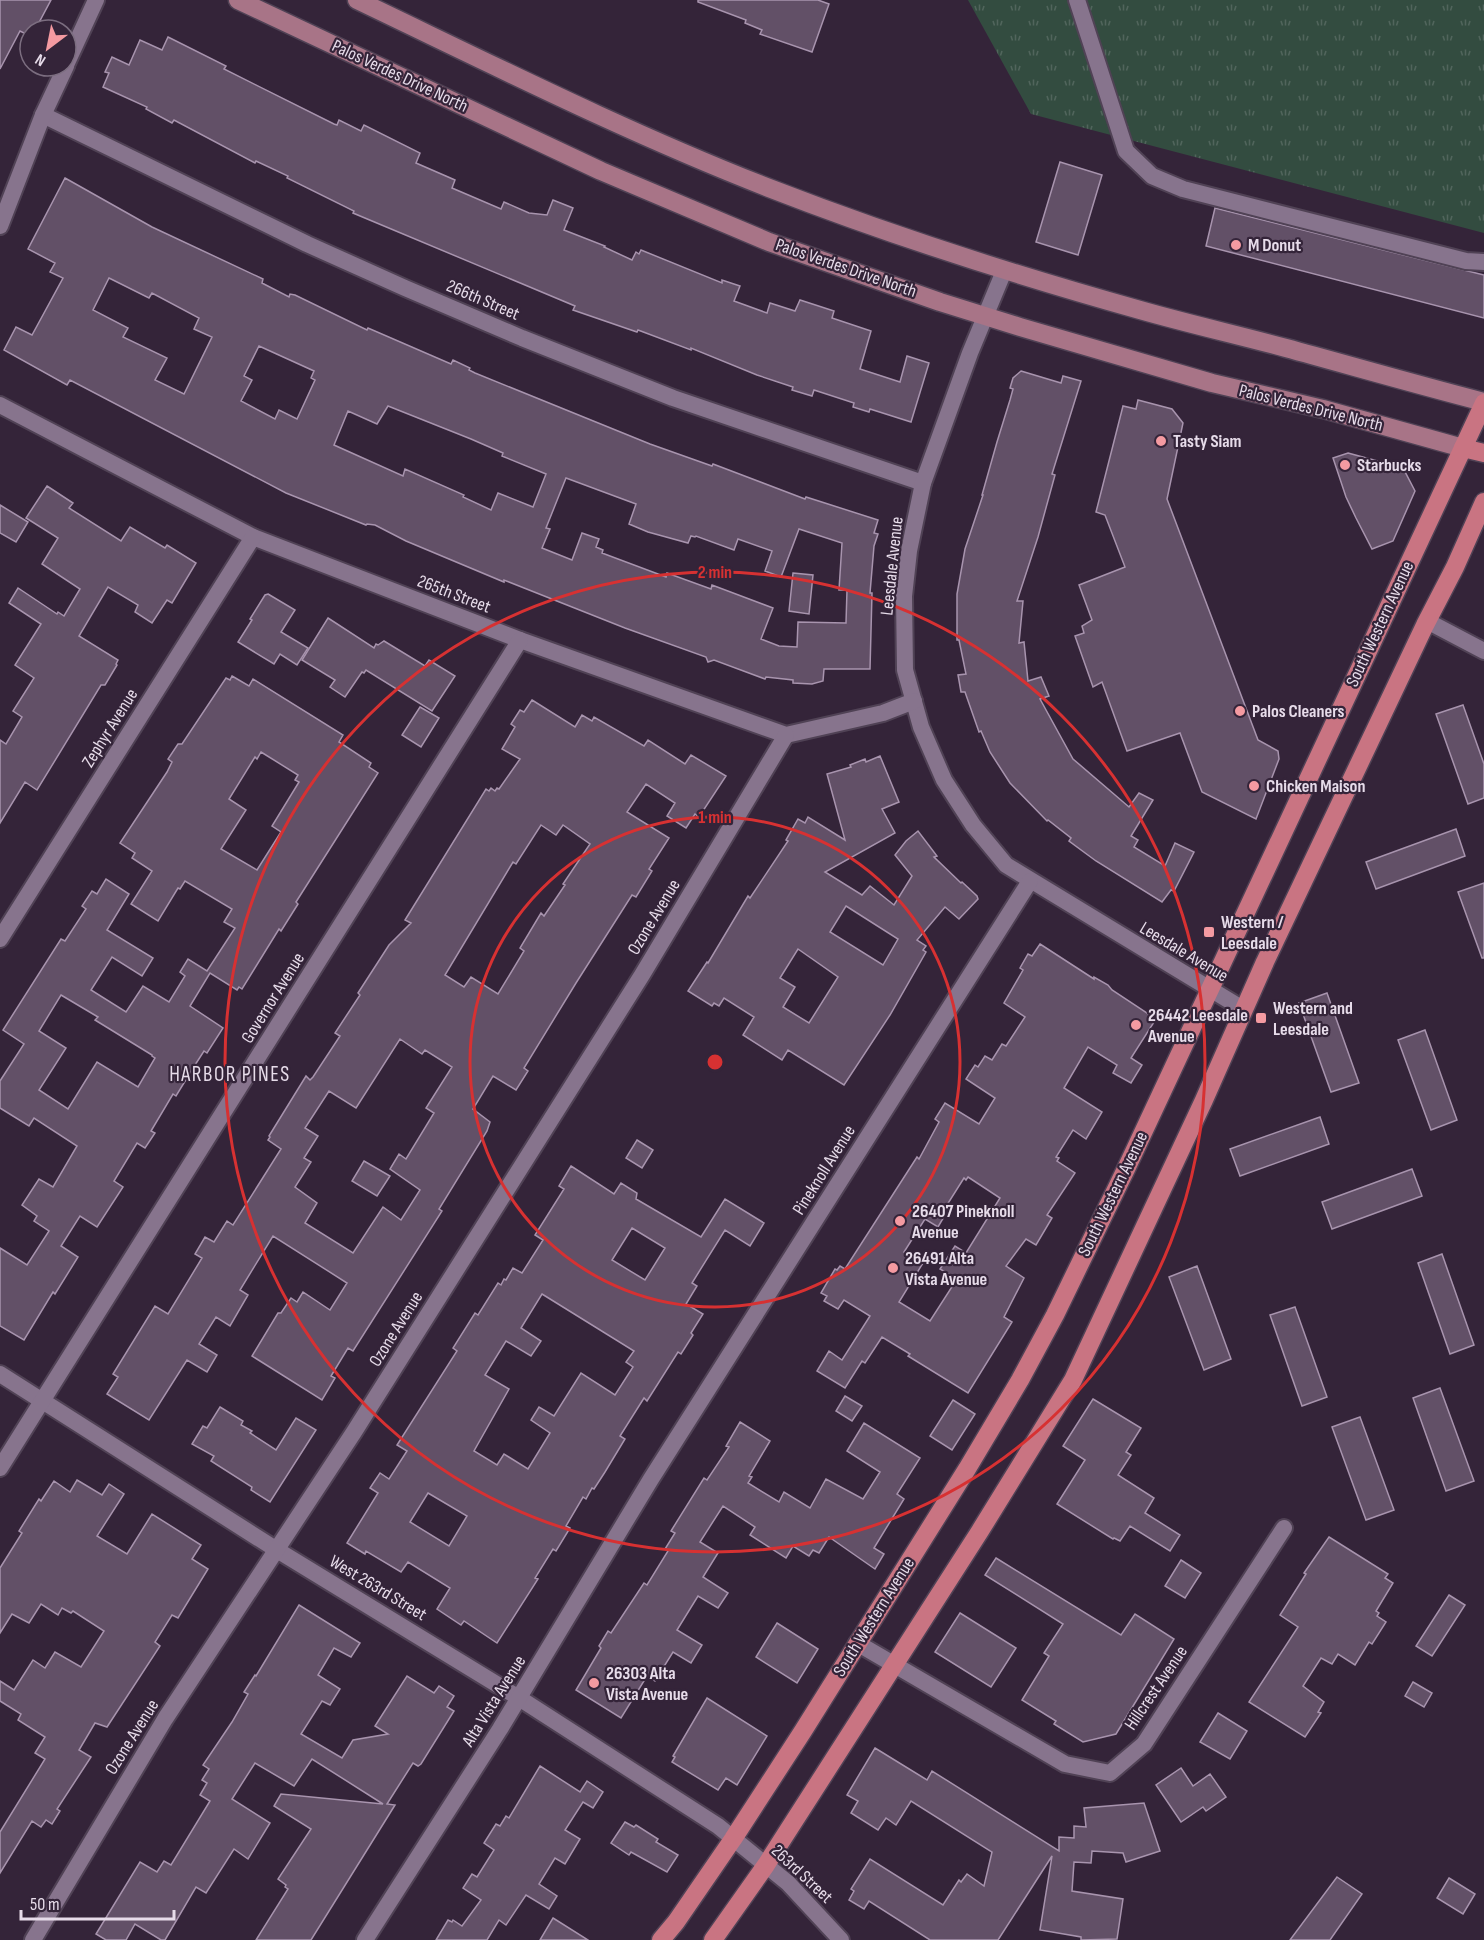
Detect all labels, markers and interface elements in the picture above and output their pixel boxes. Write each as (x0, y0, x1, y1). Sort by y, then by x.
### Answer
north arrow (18, 18, 78, 78)
street label: Palos Verdes Drive North (329, 35, 471, 117)
text: N (32, 49, 50, 70)
street label: Palos Verdes Drive North (773, 234, 919, 302)
place label: M Donut (1248, 235, 1301, 256)
marker: M Donut (1229, 238, 1243, 252)
street label: 266th Street (443, 275, 523, 325)
street label: Palos Verdes Drive North (1237, 380, 1385, 436)
place label: Tasty Siam (1173, 431, 1242, 452)
marker: Tasty Siam (1154, 434, 1168, 448)
place label: Starbucks (1357, 455, 1422, 476)
marker: Starbucks (1338, 458, 1352, 472)
street label: Leesdale Avenue (876, 516, 908, 616)
street label: South Western Avenue (1342, 558, 1418, 690)
text: 2 min (698, 562, 732, 583)
street label: 265th Street (414, 570, 494, 618)
street label: Zephyr Avenue (78, 685, 142, 771)
place label: Palos Cleaners (1252, 701, 1345, 722)
marker: Palos Cleaners (1233, 704, 1247, 718)
place label: Chicken Maison (1266, 776, 1365, 797)
marker: Chicken Maison (1247, 779, 1261, 793)
text: 1 min (698, 807, 732, 828)
street label: Ozone Avenue (623, 875, 685, 959)
place label: Western / Leesdale (1221, 912, 1284, 954)
street label: Leesdale Avenue (1136, 917, 1232, 987)
marker: Western / Leesdale (1202, 925, 1216, 939)
street label: Governor Avenue (237, 949, 309, 1047)
place label: Western and Leesdale (1273, 998, 1353, 1040)
place label: 26442 Leesdale Avenue (1147, 1005, 1248, 1047)
marker: Western and Leesdale (1254, 1011, 1268, 1025)
marker: 26442 Leesdale Avenue (1129, 1018, 1143, 1032)
centre of rings (705, 1052, 725, 1072)
district label: HARBOR PINES (169, 1062, 291, 1087)
street label: Pineknoll Avenue (788, 1121, 860, 1219)
street label: South Western Avenue (1074, 1128, 1152, 1260)
place label: 26407 Pineknoll Avenue (911, 1201, 1014, 1243)
marker: 26407 Pineknoll Avenue (893, 1214, 907, 1228)
place label: 26491 Alta Vista Avenue (905, 1248, 987, 1290)
marker: 26491 Alta Vista Avenue (886, 1261, 900, 1275)
street label: Ozone Avenue (365, 1288, 427, 1370)
street label: West 263rd Street (326, 1551, 431, 1625)
street label: South Western Avenue (829, 1554, 919, 1680)
street label: Hillcrest Avenue (1120, 1642, 1192, 1734)
street label: Alta Vista Avenue (457, 1652, 530, 1751)
place label: 26303 Alta Vista Avenue (606, 1663, 688, 1705)
marker: 26303 Alta Vista Avenue (587, 1676, 601, 1690)
street label: Ozone Avenue (101, 1696, 163, 1778)
street label: 263rd Street (767, 1840, 837, 1908)
scale bar (21, 1883, 174, 1921)
text: 50 m (30, 1894, 60, 1915)

